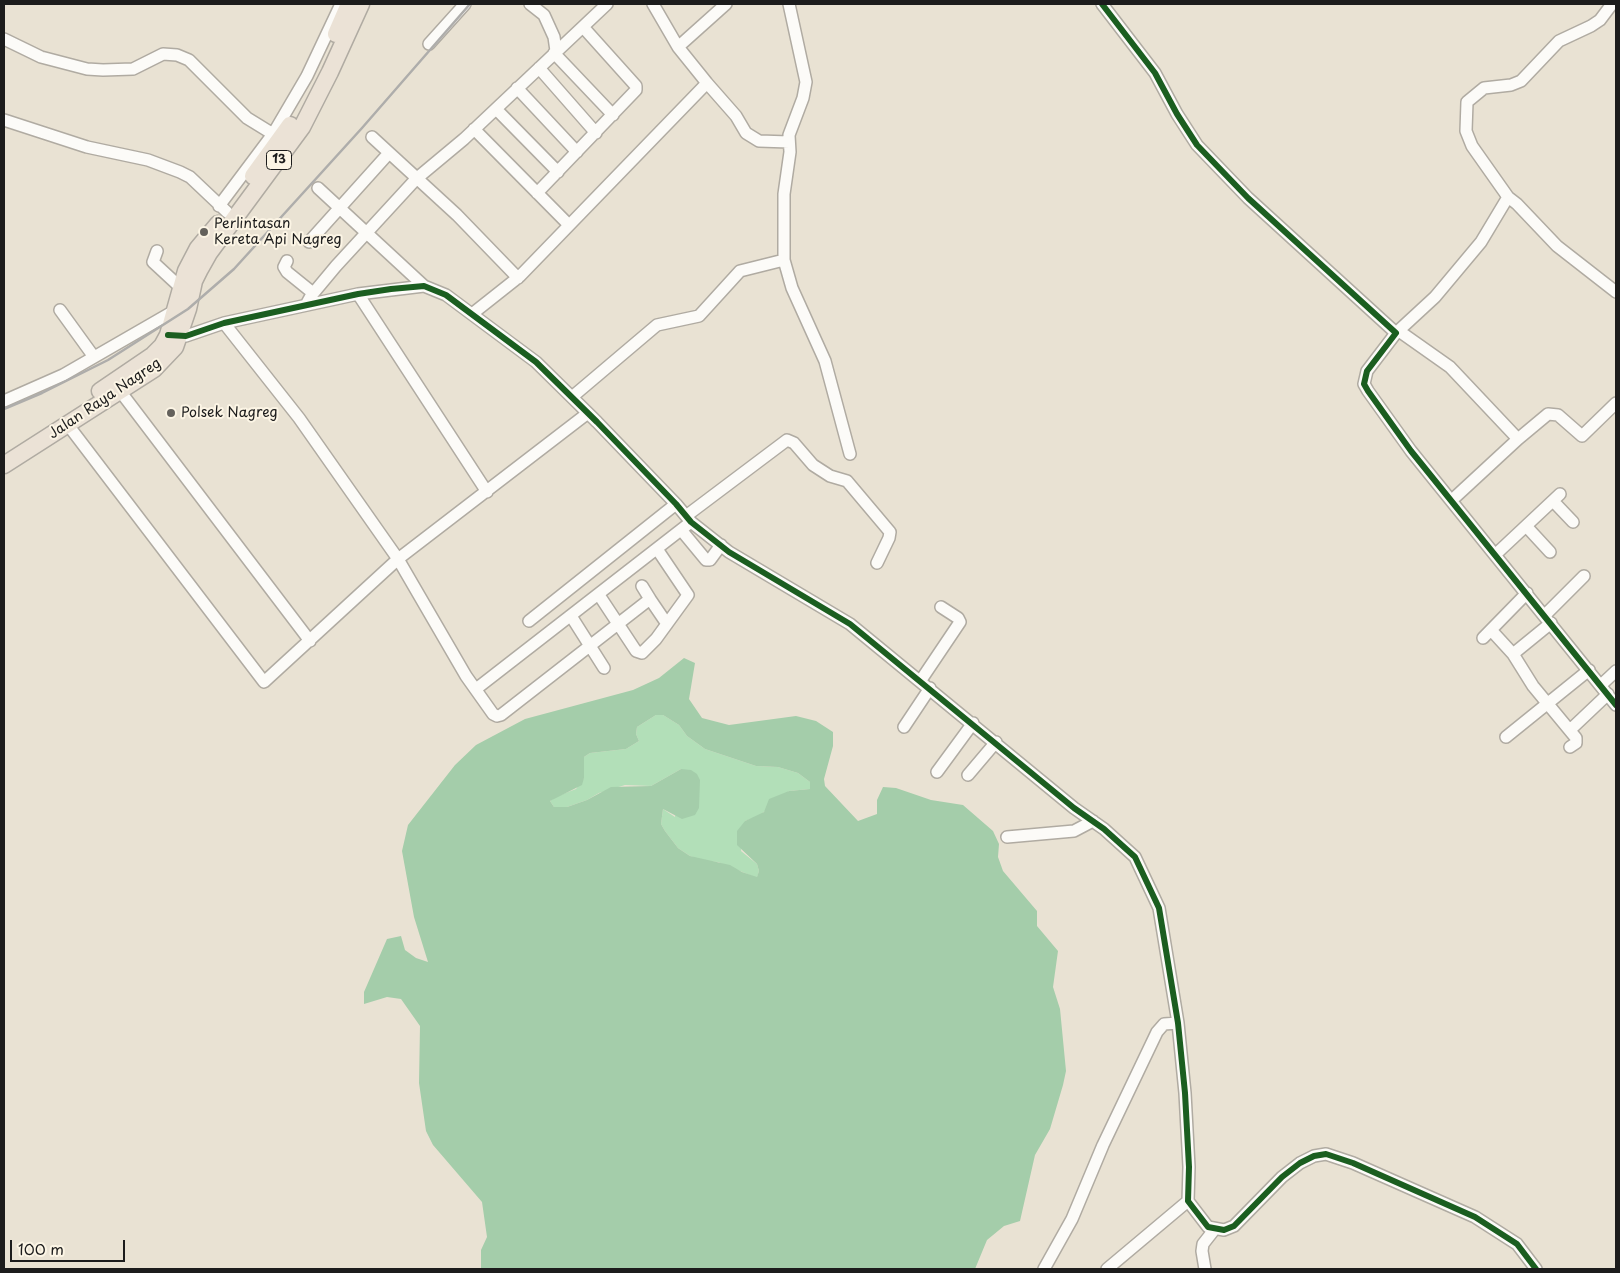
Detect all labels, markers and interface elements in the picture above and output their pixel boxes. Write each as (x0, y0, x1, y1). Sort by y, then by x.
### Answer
road number: 13 (266, 150, 292, 170)
place label: Perlintasan Kereta Api Nagreg (214, 216, 342, 248)
marker: Perlintasan Kereta Api Nagreg (198, 226, 210, 238)
street label: Jalan Raya Nagreg (46, 355, 164, 443)
place label: Polsek Nagreg (181, 405, 278, 421)
marker: Polsek Nagreg (165, 407, 177, 419)
scale bar (12, 1230, 128, 1262)
text: 100 m (18, 1237, 64, 1260)

